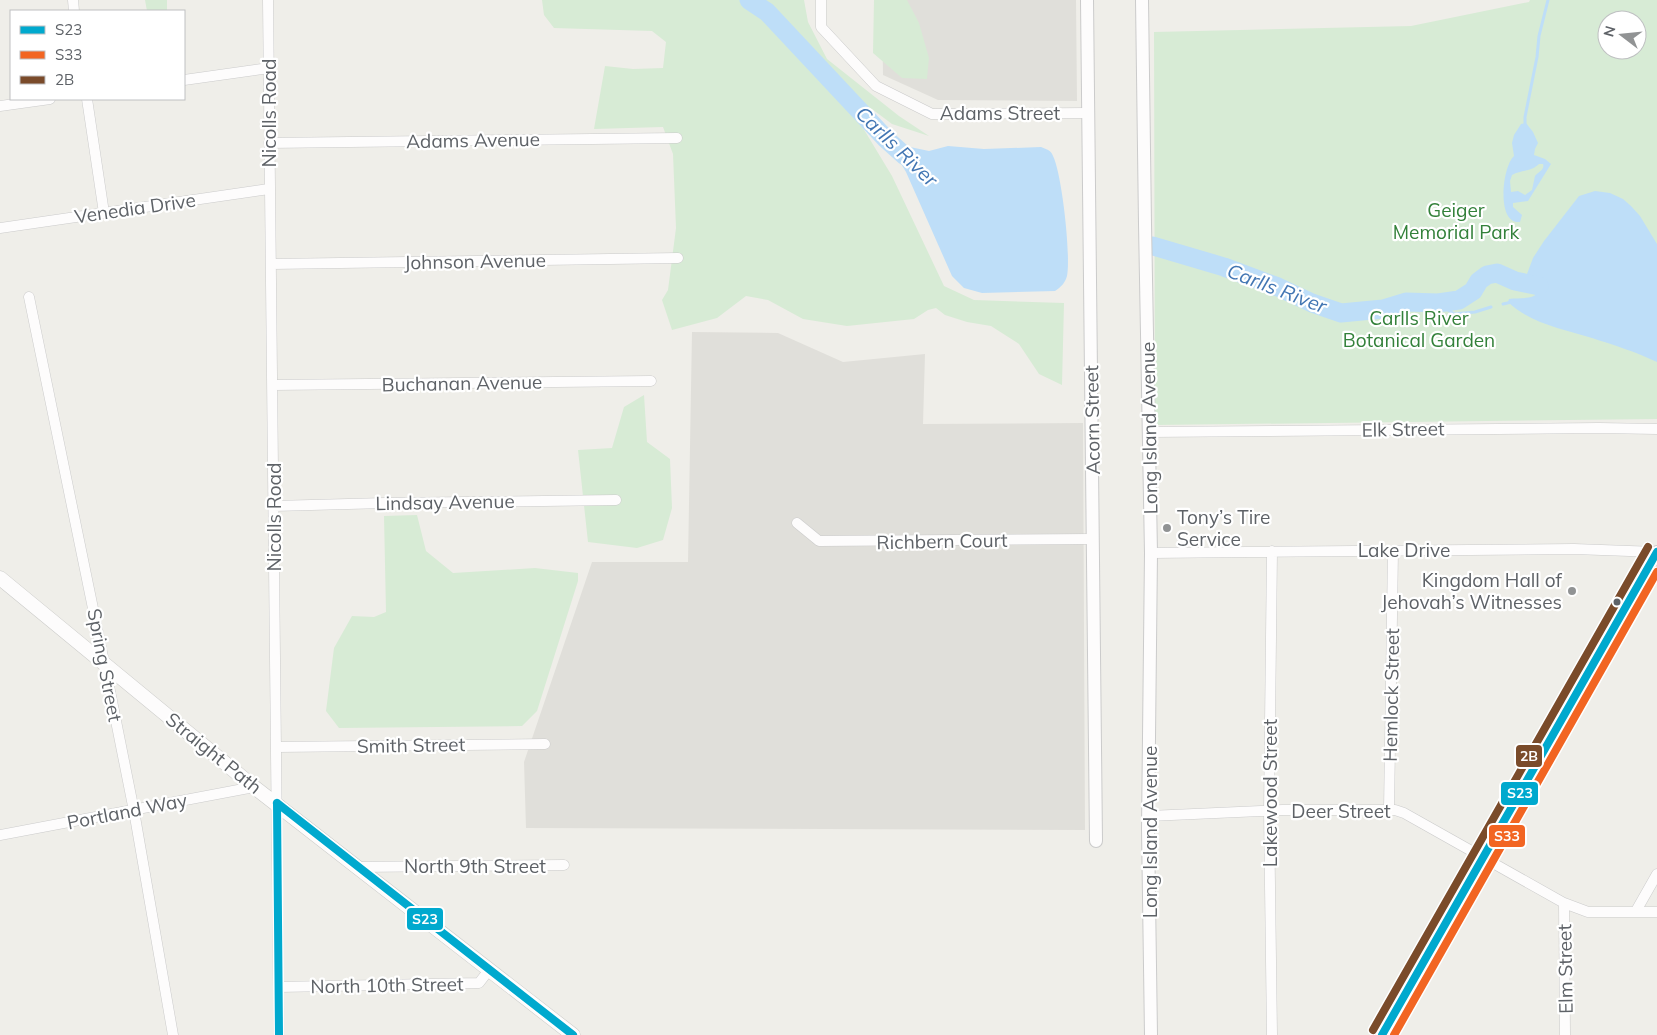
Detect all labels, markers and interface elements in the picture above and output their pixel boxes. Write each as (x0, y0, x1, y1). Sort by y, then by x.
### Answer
legend (10, 10, 185, 100)
north arrow (1597, 10, 1647, 60)
text: S23 (55, 20, 82, 39)
text: N (1599, 24, 1620, 39)
text: S33 (55, 45, 82, 64)
street label: Nicolls Road (257, 59, 281, 167)
text: 2B (55, 70, 74, 89)
water label: Carlls River (851, 101, 944, 192)
street label: Adams Street (940, 101, 1060, 125)
street label: Adams Avenue (406, 127, 540, 153)
street label: Venedia Drive (73, 188, 197, 228)
park label: Geiger Memorial Park (1393, 198, 1519, 244)
street label: Johnson Avenue (404, 248, 546, 274)
water label: Carlls River (1224, 258, 1331, 319)
park label: Carlls River Botanical Garden (1343, 306, 1495, 352)
street label: Long Island Avenue (1135, 341, 1163, 515)
street label: Acorn Street (1079, 365, 1105, 475)
street label: Buchanan Avenue (381, 370, 543, 396)
street label: Elk Street (1361, 416, 1445, 442)
street label: Nicolls Road (262, 463, 286, 571)
street label: Lindsay Avenue (375, 489, 515, 515)
place label: Tony’s Tire Service (1177, 505, 1270, 551)
marker: Tony’s Tire Service (1161, 522, 1173, 534)
street label: Richbern Court (876, 528, 1008, 554)
street label: Lake Drive (1358, 538, 1450, 562)
place label: Kingdom Hall of Jehovah’s Witnesses (1381, 568, 1563, 614)
marker: Kingdom Hall of Jehovah’s Witnesses (1566, 585, 1578, 597)
unlabelled marker (1612, 597, 1622, 607)
street label: Spring Street (82, 606, 128, 724)
street label: Hemlock Street (1378, 628, 1404, 762)
street label: Straight Path (161, 707, 267, 799)
street label: Lakewood Street (1258, 718, 1282, 867)
street label: Smith Street (357, 732, 466, 758)
line badge: 2B (1515, 744, 1543, 768)
street label: Long Island Avenue (1138, 746, 1162, 918)
text: 2B (1520, 747, 1538, 765)
line badge: S23 (1500, 781, 1539, 806)
text: S23 (1507, 784, 1533, 802)
street label: Portland Way (65, 788, 189, 834)
street label: Deer Street (1291, 799, 1391, 823)
line badge: S33 (1488, 824, 1526, 848)
text: S33 (1494, 827, 1520, 845)
street label: North 9th Street (404, 854, 546, 878)
line badge: S23 (406, 907, 444, 931)
text: S23 (412, 910, 438, 928)
street label: Elm Street (1552, 924, 1578, 1014)
street label: North 10th Street (310, 972, 464, 998)

